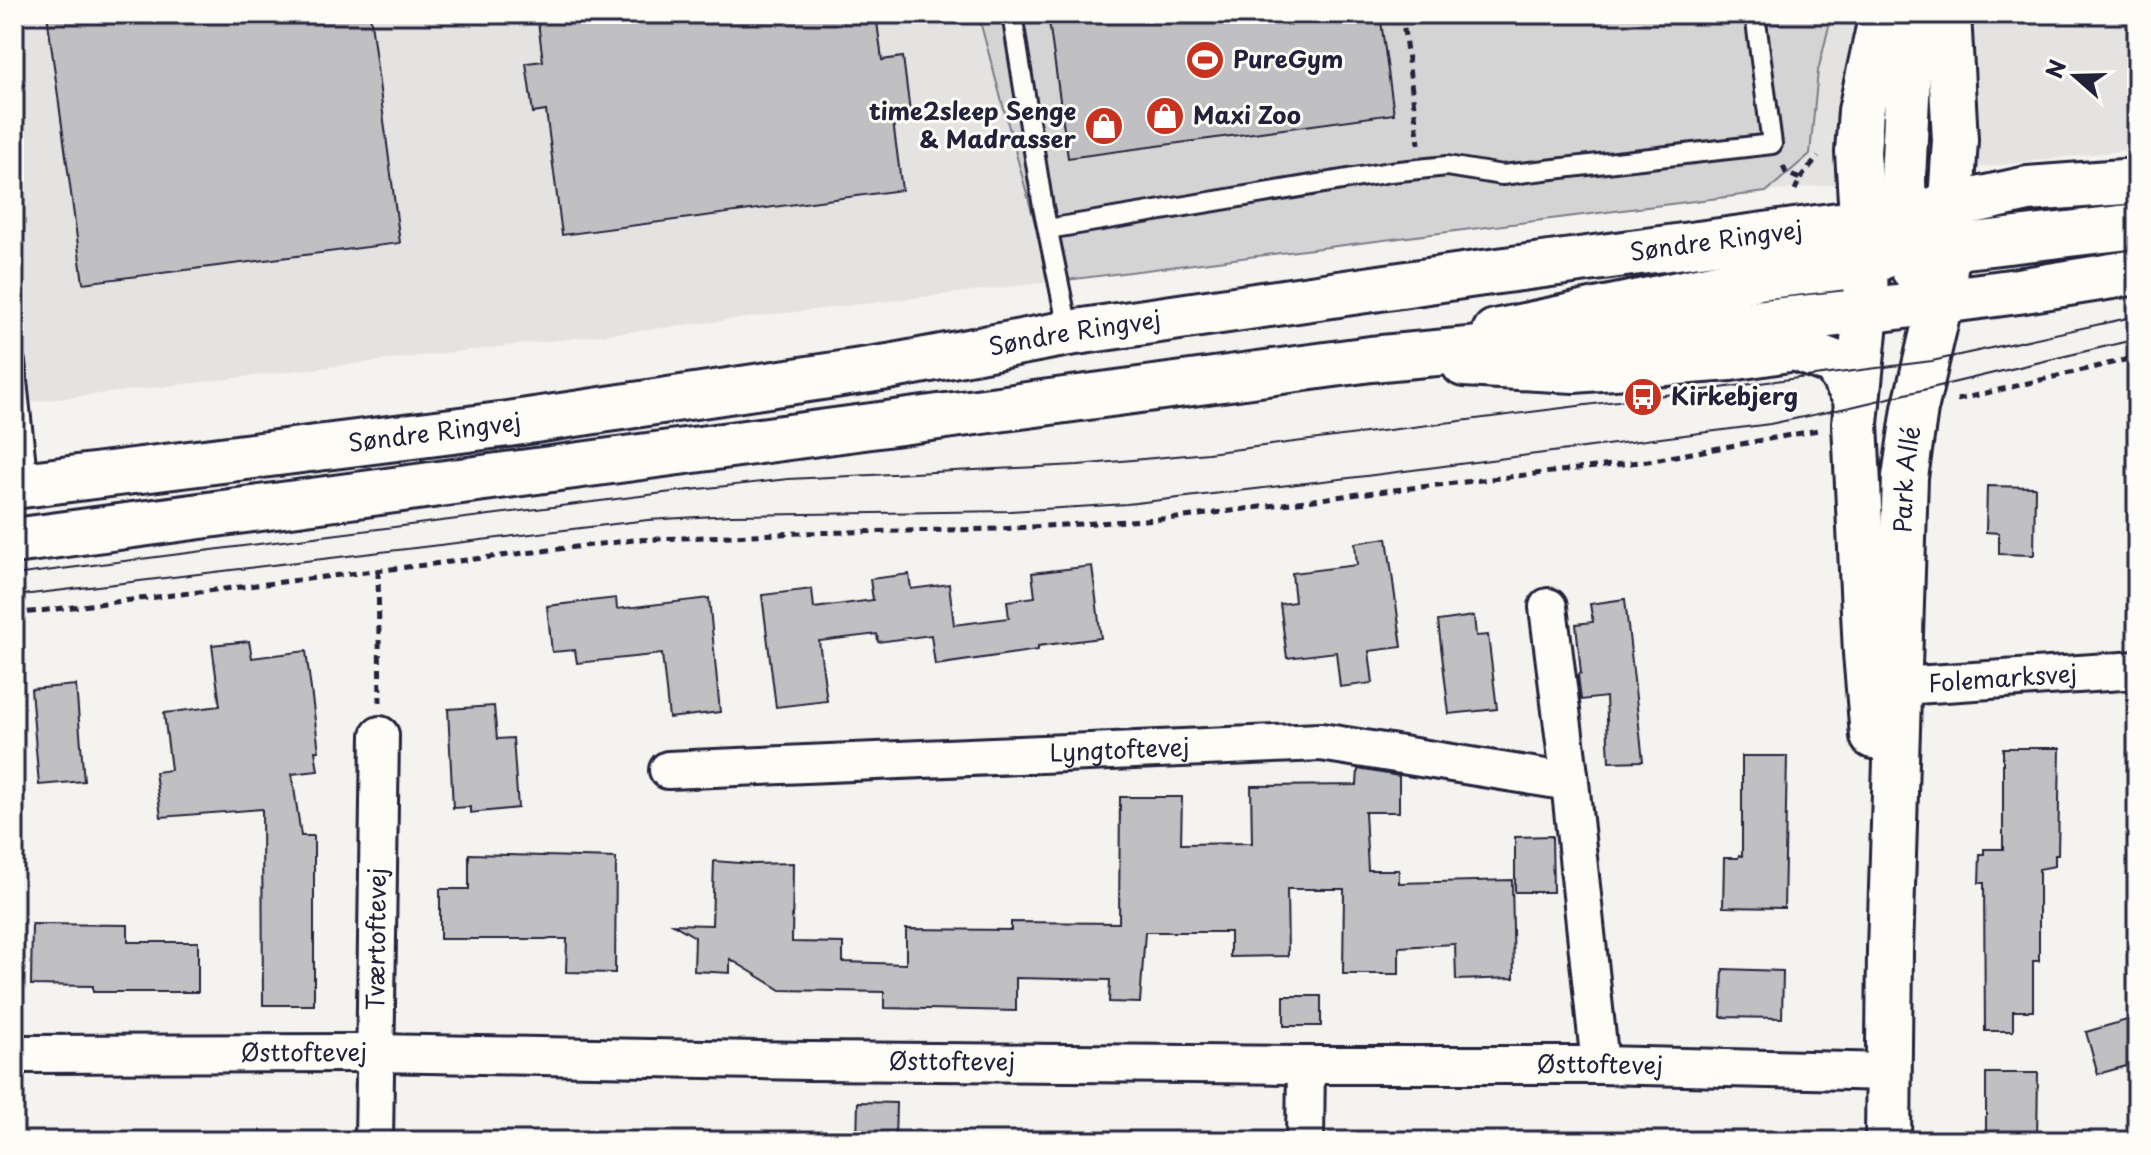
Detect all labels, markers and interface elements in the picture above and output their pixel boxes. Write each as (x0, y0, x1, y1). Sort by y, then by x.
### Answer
north arrow (2035, 36, 2115, 116)
sports icon: PureGym (1184, 39, 1226, 81)
place label: PureGym (1233, 40, 1344, 76)
text: N (2036, 55, 2073, 82)
place label: time2sleep Senge & Madrasser (869, 92, 1077, 156)
shop icon: Maxi Zoo (1144, 95, 1186, 137)
place label: Maxi Zoo (1193, 96, 1301, 132)
shop icon: time2sleep Senge & Madrasser (1083, 105, 1125, 147)
street label: Søndre Ringvej (1628, 210, 1804, 269)
street label: Søndre Ringvej (986, 300, 1163, 364)
bus stop icon: Kirkebjerg (1622, 376, 1664, 418)
place label: Kirkebjerg (1671, 377, 1798, 413)
street label: Søndre Ringvej (346, 402, 523, 460)
street label: Park Allé (1883, 423, 1928, 533)
street label: Folemarksvej (1927, 654, 2078, 700)
street label: Lyngtoftevej (1049, 728, 1190, 770)
street label: Tværtoftevej (356, 867, 394, 1011)
street label: Østtoftevej (241, 1033, 367, 1069)
street label: Østtoftevej (889, 1042, 1015, 1079)
street label: Østtoftevej (1537, 1045, 1663, 1083)

